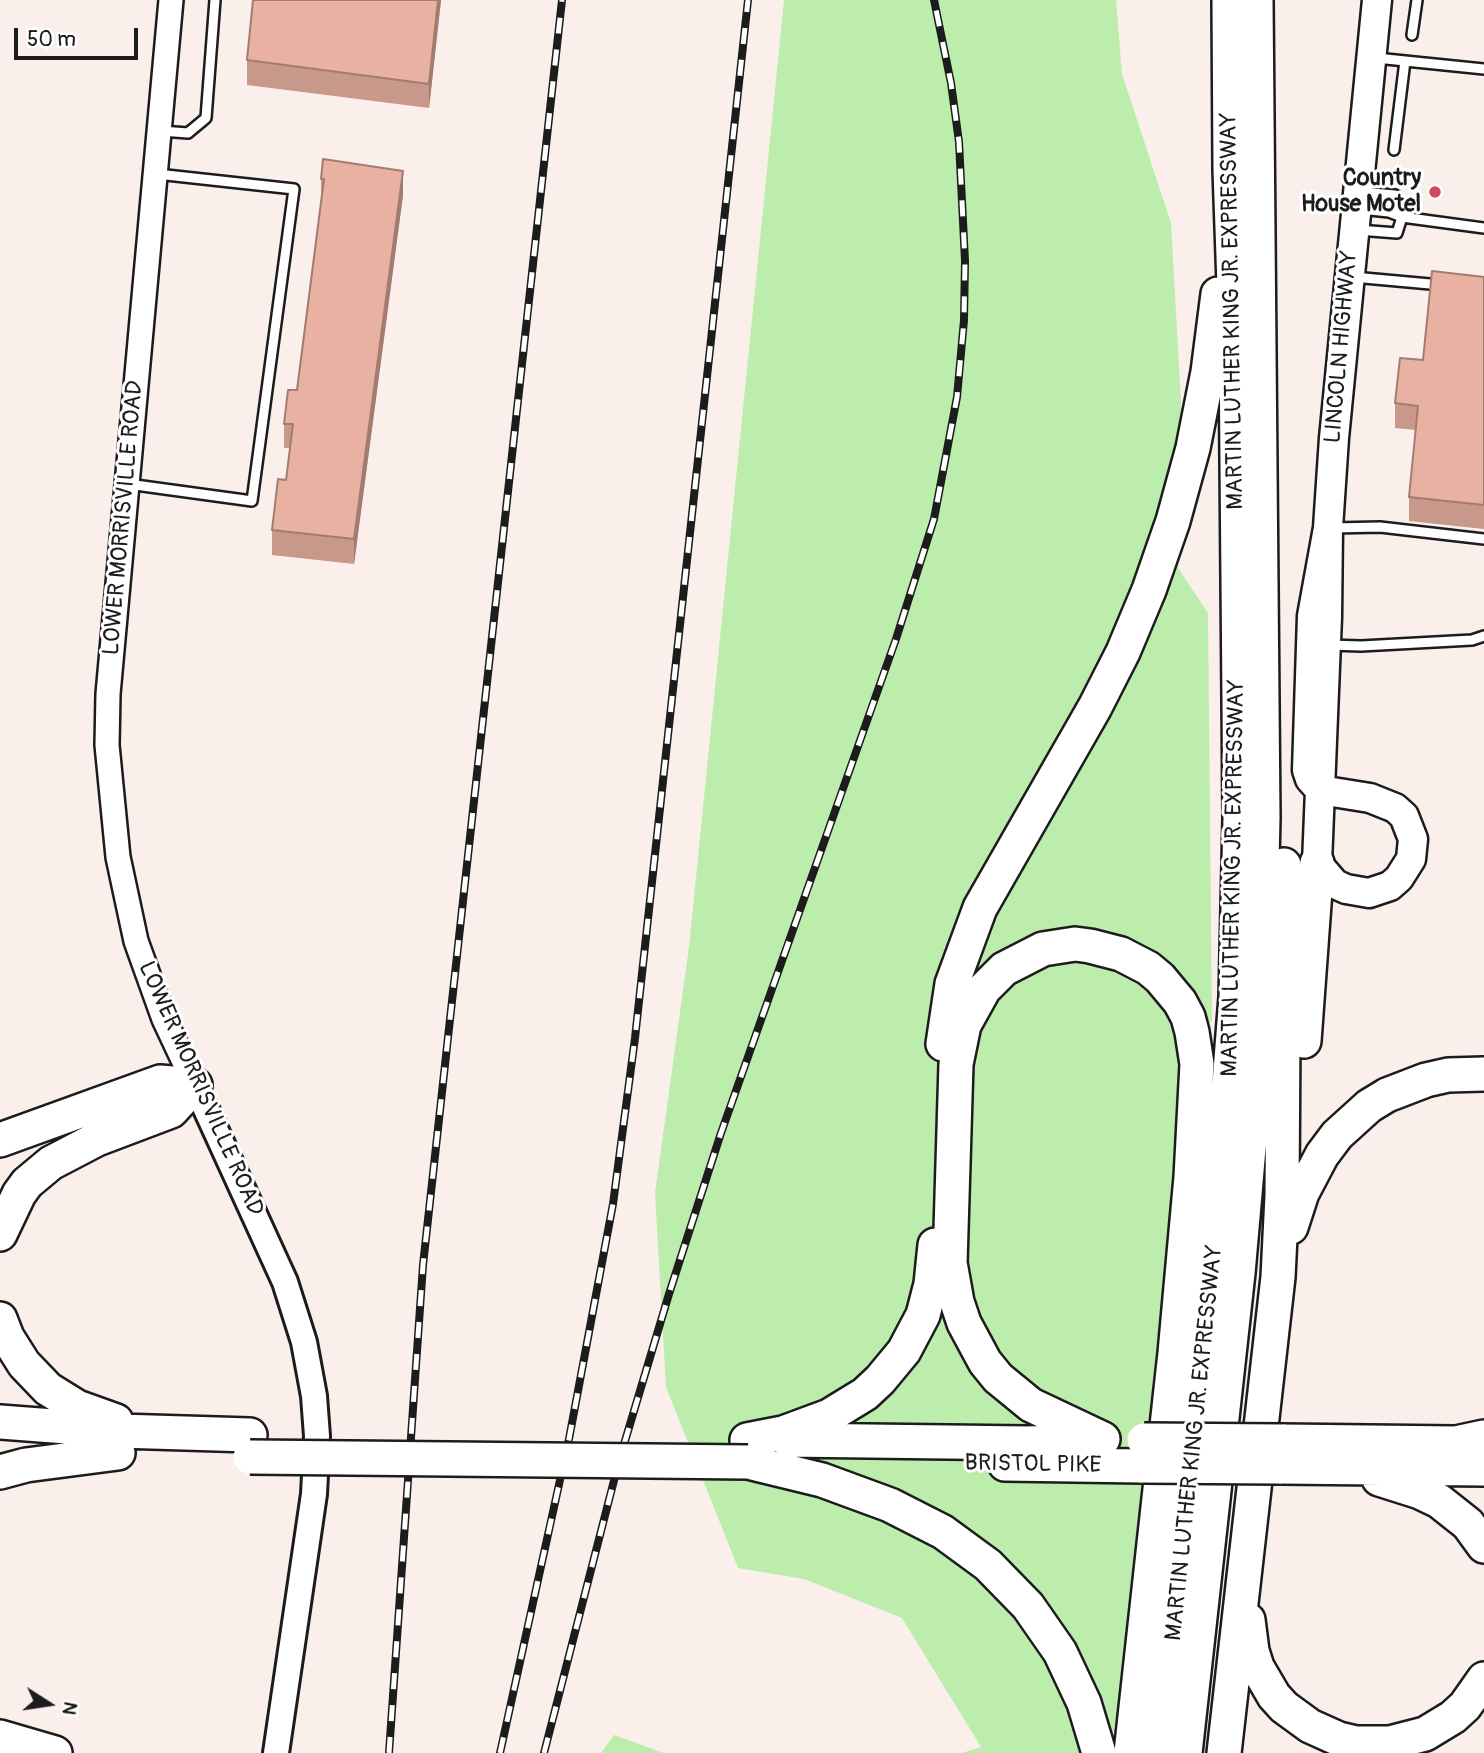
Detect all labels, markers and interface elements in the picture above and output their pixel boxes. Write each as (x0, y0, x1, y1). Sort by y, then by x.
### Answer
scale bar (18, 14, 142, 58)
text: 50 m (27, 26, 76, 53)
street label: MARTIN LUTHER KING JR. EXPRESSWAY (1216, 112, 1250, 510)
place label: Country House Motel (1301, 165, 1421, 219)
marker: Country House Motel (1427, 184, 1443, 200)
street label: LINCOLN HIGHWAY (1320, 249, 1364, 445)
street label: LOWER MORRISVILLE ROAD (98, 380, 150, 656)
street label: MARTIN LUTHER KING JR. EXPRESSWAY (1217, 679, 1251, 1077)
street label: LOWER MORRISVILLE ROAD (131, 957, 269, 1221)
street label: MARTIN LUTHER KING JR. EXPRESSWAY (1161, 1244, 1229, 1642)
street label: BRISTOL PIKE (964, 1450, 1102, 1480)
north arrow (14, 1669, 84, 1739)
text: N (56, 1700, 83, 1717)

